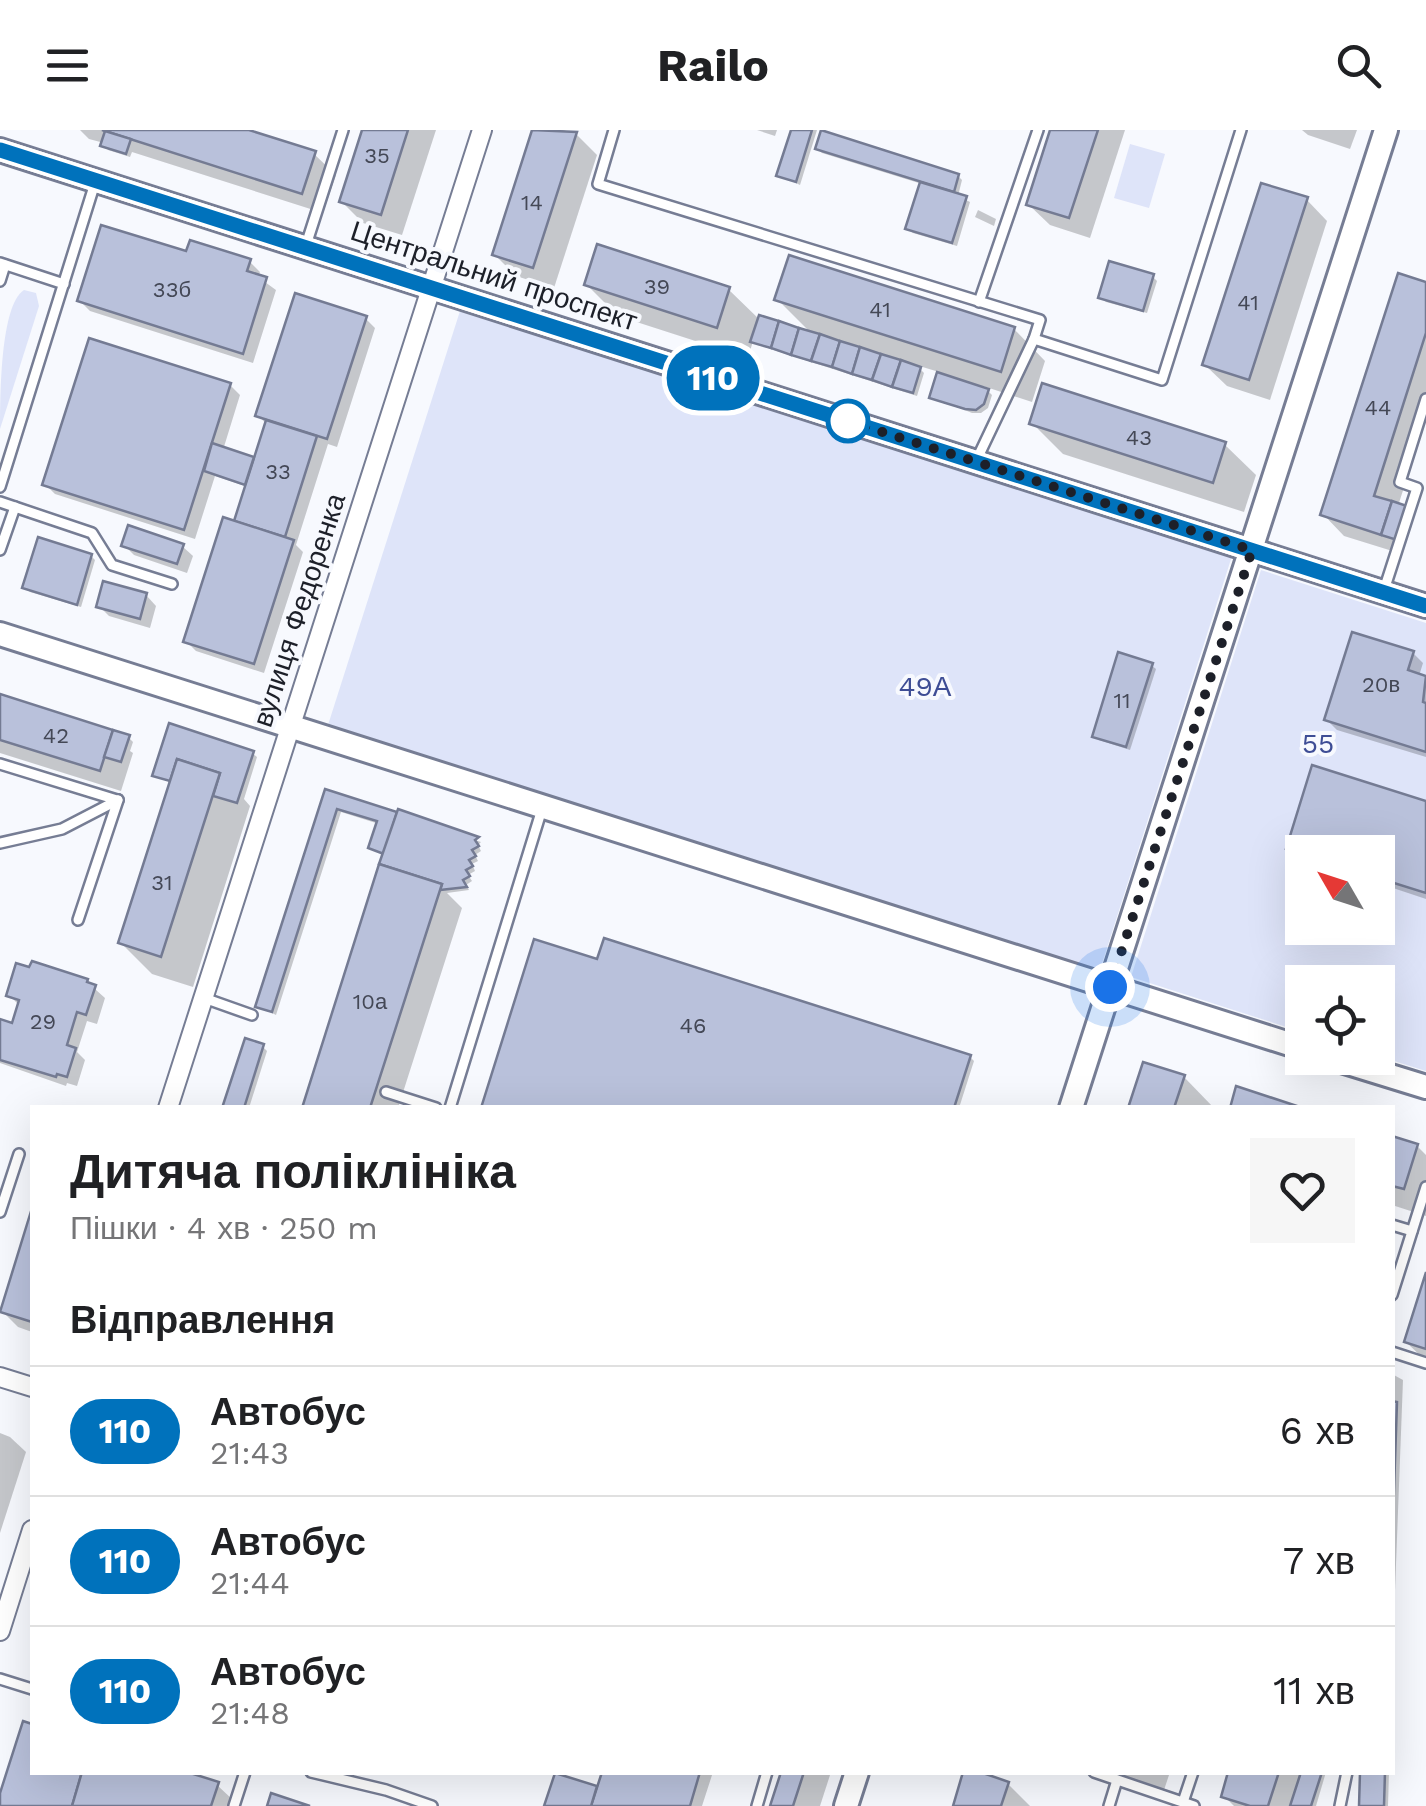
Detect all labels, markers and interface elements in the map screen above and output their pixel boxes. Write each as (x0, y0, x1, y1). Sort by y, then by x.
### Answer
icon: menu (40, 38, 95, 93)
icon: search (1331, 38, 1386, 93)
text: Railo (657, 39, 769, 92)
house number: 35 (364, 143, 390, 168)
house number: 14 (521, 190, 543, 215)
street label: Центральний проспект (347, 214, 642, 338)
house number: 39 (644, 274, 670, 299)
house number: 33б (153, 277, 191, 302)
house number: 41 (1237, 290, 1259, 315)
house number: 41 (869, 297, 891, 322)
line badge: 110 (656, 346, 770, 410)
text: 110 (687, 357, 739, 399)
house number: 44 (1365, 395, 1391, 420)
unlabelled marker (827, 400, 869, 442)
house number: 43 (1126, 425, 1152, 450)
house number: 33 (265, 459, 291, 484)
street label: вулиця Федоренка (246, 489, 352, 731)
park label: 49А (898, 670, 952, 703)
house number: 20в (1362, 672, 1400, 697)
house number: 11 (1113, 688, 1131, 713)
house number: 42 (43, 723, 69, 748)
park label: 55 (1302, 727, 1334, 760)
north arrow (1285, 835, 1395, 945)
map controls (1285, 835, 1395, 1075)
house number: 31 (151, 870, 173, 895)
your location (1085, 962, 1135, 1012)
button: locate (1285, 965, 1395, 1075)
house number: 10а (353, 989, 388, 1014)
house number: 29 (30, 1009, 56, 1034)
house number: 46 (680, 1013, 706, 1038)
button: heart (1250, 1138, 1355, 1243)
text: Дитяча поліклініка (70, 1143, 516, 1200)
text: Пішки · 4 хв · 250 m (70, 1209, 378, 1247)
text: Відправлення (70, 1298, 335, 1342)
text: Автобус (210, 1390, 366, 1434)
text: 6 хв (1280, 1409, 1355, 1453)
text: 110 (99, 1410, 151, 1452)
text: 21:43 (210, 1434, 289, 1472)
text: Автобус (210, 1520, 366, 1564)
text: 7 хв (1283, 1539, 1355, 1583)
text: 110 (99, 1540, 151, 1582)
text: 21:44 (210, 1564, 290, 1602)
text: Автобус (210, 1650, 366, 1694)
text: 11 хв (1273, 1669, 1355, 1713)
text: 110 (99, 1670, 151, 1712)
text: 21:48 (210, 1694, 290, 1732)

